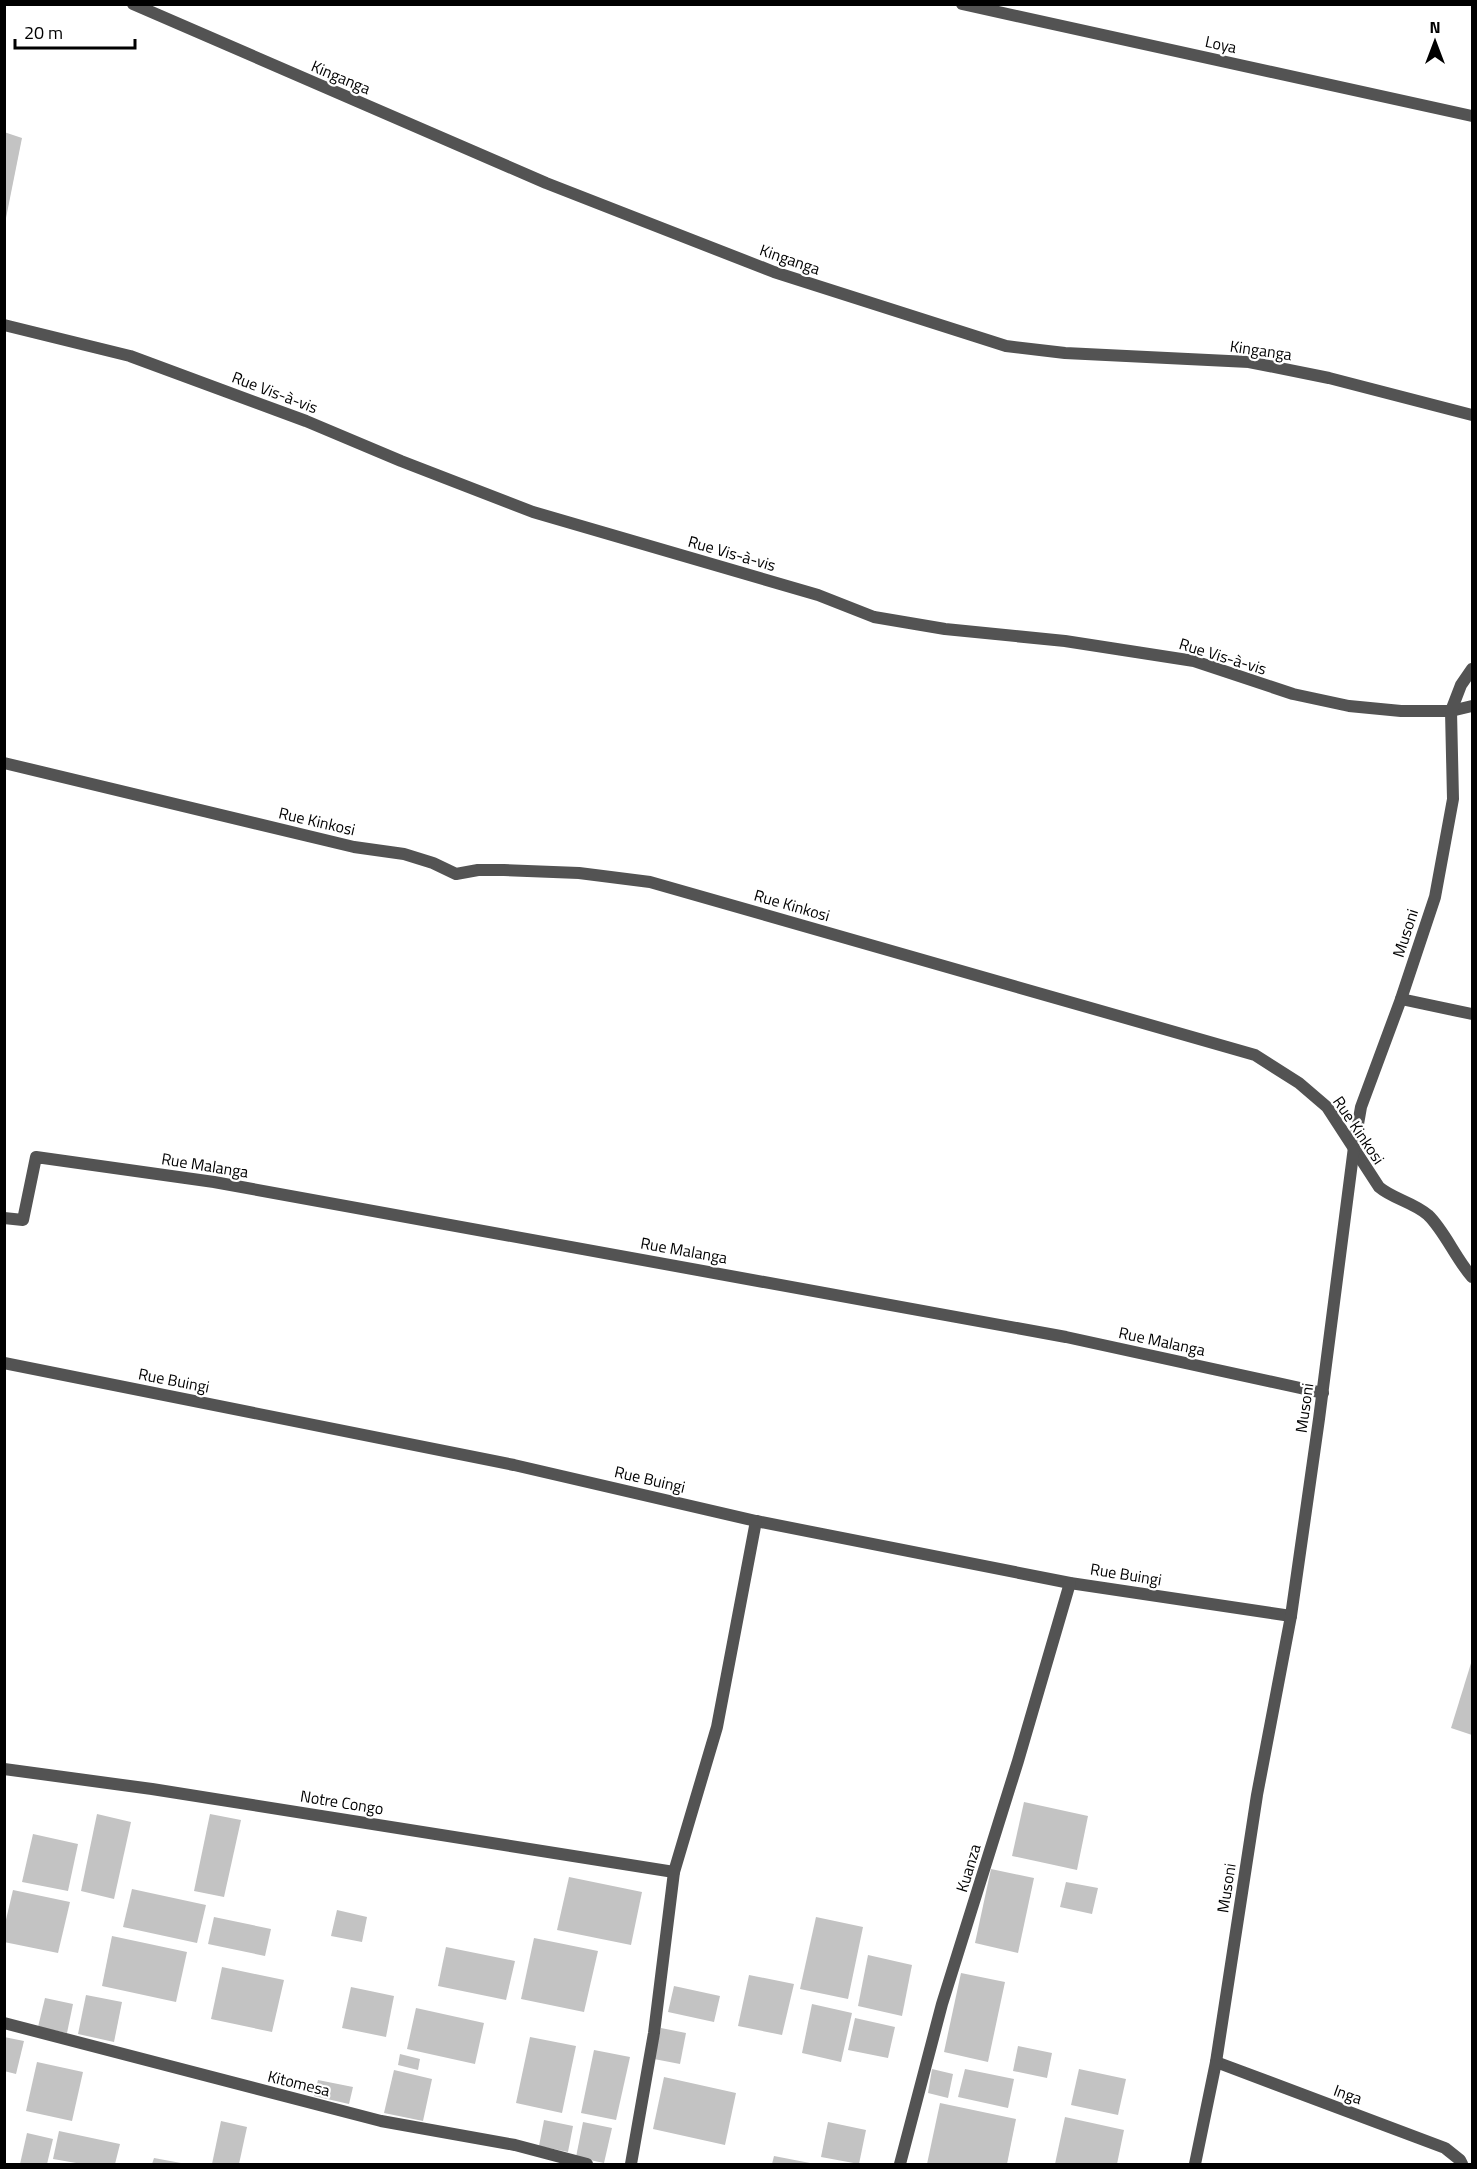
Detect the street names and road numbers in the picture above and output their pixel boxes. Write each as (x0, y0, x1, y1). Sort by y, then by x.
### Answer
street label: Loya (1203, 29, 1239, 59)
street label: Kinganga (308, 54, 374, 100)
street label: Kinganga (757, 238, 823, 280)
street label: Kinganga (1228, 334, 1294, 366)
street label: Rue Vis-à-vis (229, 365, 321, 419)
street label: Rue Vis-à-vis (685, 529, 779, 577)
street label: Rue Vis-à-vis (1176, 631, 1270, 681)
street label: Rue Kinkosi (276, 801, 358, 841)
street label: Rue Kinkosi (751, 883, 833, 927)
street label: Musoni (1386, 906, 1424, 960)
street label: Rue Kinkosi (1327, 1091, 1391, 1169)
street label: Rue Malanga (160, 1146, 250, 1184)
street label: Rue Malanga (639, 1231, 729, 1269)
street label: Rue Malanga (1117, 1320, 1207, 1362)
street label: Rue Buingi (136, 1361, 212, 1399)
street label: Musoni (1289, 1382, 1319, 1434)
street label: Rue Buingi (612, 1459, 688, 1499)
street label: Rue Buingi (1089, 1557, 1163, 1591)
street label: Notre Congo (299, 1784, 385, 1820)
street label: Kuanza (949, 1841, 987, 1895)
street label: Musoni (1210, 1861, 1242, 1915)
street label: Kitomesa (265, 2064, 333, 2102)
street label: Inga (1330, 2078, 1366, 2110)

